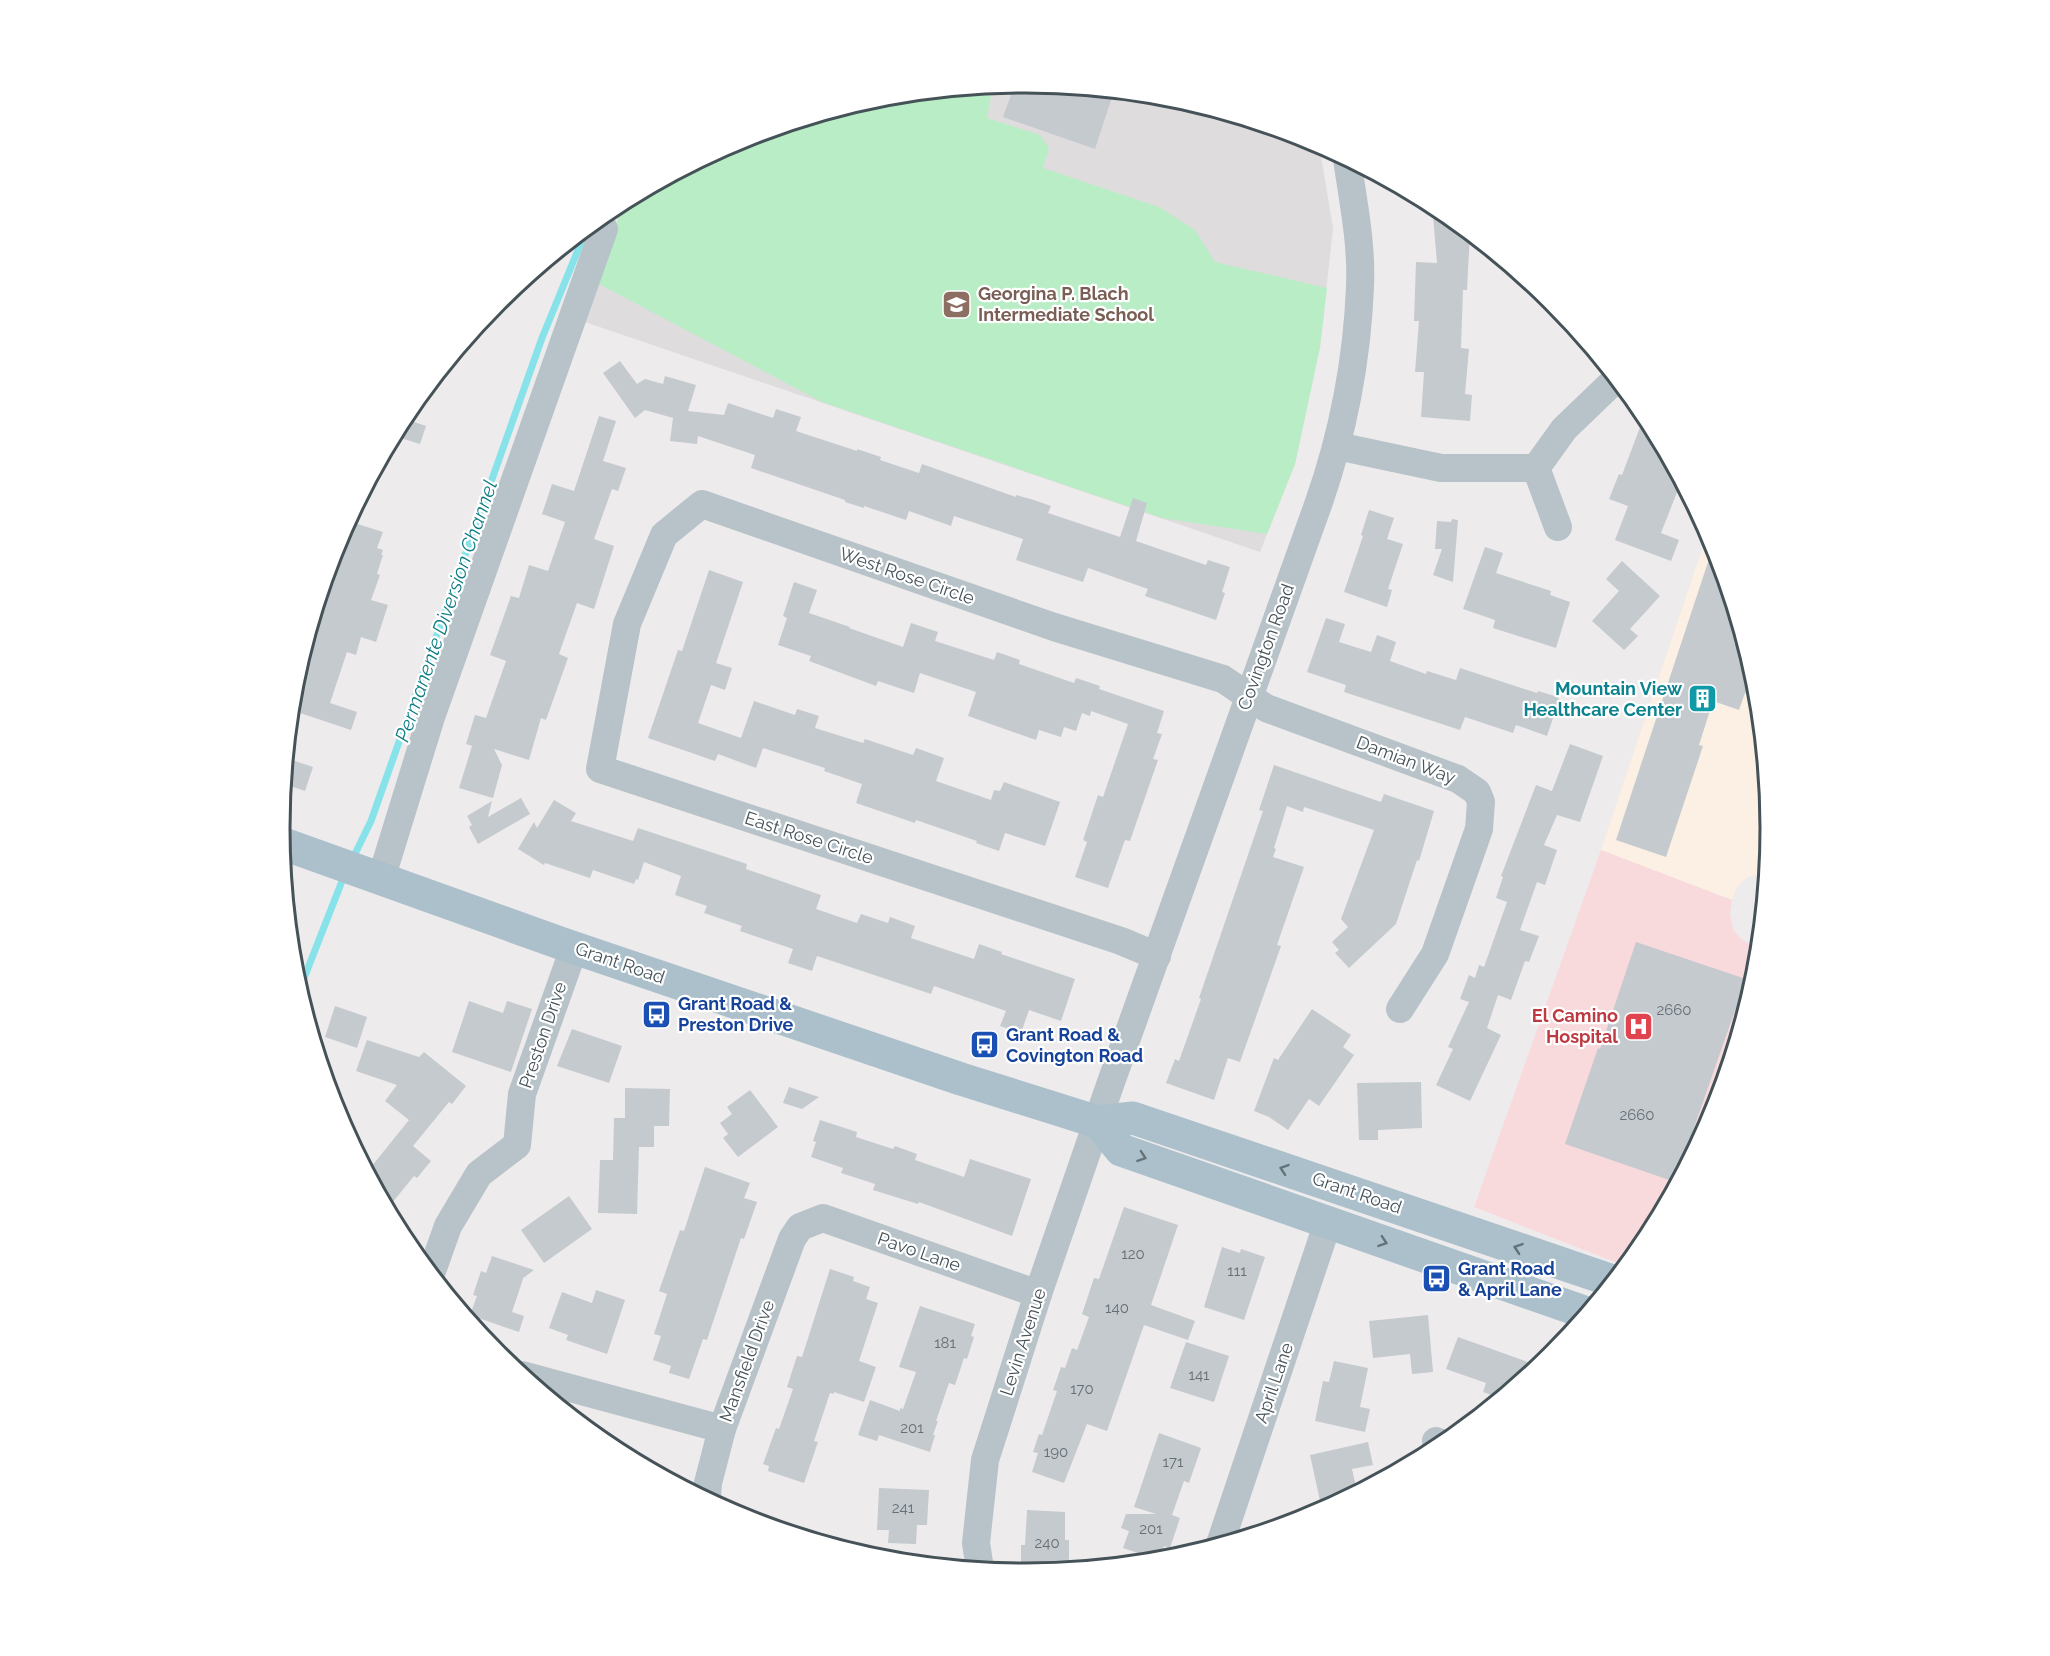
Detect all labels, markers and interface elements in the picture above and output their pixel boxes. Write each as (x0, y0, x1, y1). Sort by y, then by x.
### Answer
place label: Georgina P. Blach Intermediate School (978, 283, 1154, 325)
school or university icon: Georgina P. Blach Intermediate School (941, 288, 973, 320)
water label: Permanente Diversion Channel (390, 477, 502, 745)
street label: West Rose Circle (837, 543, 978, 609)
street label: Covington Road (1233, 581, 1298, 713)
place label: Mountain View Healthcare Center (1523, 678, 1683, 720)
building icon: Mountain View Healthcare Center (1687, 683, 1719, 715)
street label: Damian Way (1354, 731, 1459, 788)
street label: East Rose Circle (742, 807, 876, 868)
street label: Grant Road (573, 937, 668, 988)
street label: Preston Drive (515, 978, 571, 1091)
place label: Grant Road & Preston Drive (678, 993, 794, 1035)
bus stop icon: Grant Road & Preston Drive (641, 998, 673, 1030)
house number: 2660 (1656, 1001, 1692, 1019)
place label: El Camino Hospital (1532, 1005, 1618, 1047)
hospital icon: El Camino Hospital (1623, 1010, 1655, 1042)
place label: Grant Road & Covington Road (1006, 1024, 1143, 1066)
bus stop icon: Grant Road & Covington Road (969, 1029, 1001, 1061)
house number: 2660 (1619, 1106, 1655, 1124)
one-way arrow (1136, 1150, 1147, 1163)
one-way arrow (1279, 1163, 1290, 1176)
street label: Grant Road (1310, 1167, 1405, 1218)
street label: Pavo Lane (875, 1228, 964, 1276)
one-way arrow (1378, 1234, 1388, 1247)
one-way arrow (1513, 1243, 1524, 1256)
house number: 120 (1121, 1245, 1145, 1263)
place label: Grant Road & April Lane (1458, 1258, 1562, 1300)
house number: 111 (1227, 1262, 1247, 1280)
bus stop icon: Grant Road & April Lane (1421, 1263, 1453, 1295)
street label: Levin Avenue (995, 1285, 1050, 1398)
street label: Mansfield Drive (715, 1297, 778, 1425)
house number: 140 (1105, 1299, 1129, 1317)
house number: 181 (934, 1334, 956, 1352)
street label: April Lane (1250, 1339, 1297, 1426)
house number: 141 (1188, 1366, 1210, 1384)
house number: 170 (1070, 1380, 1094, 1398)
house number: 201 (900, 1419, 924, 1437)
house number: 190 (1044, 1443, 1068, 1461)
house number: 171 (1163, 1453, 1184, 1471)
house number: 241 (892, 1499, 915, 1517)
house number: 201 (1139, 1520, 1163, 1538)
house number: 240 (1034, 1534, 1060, 1552)

